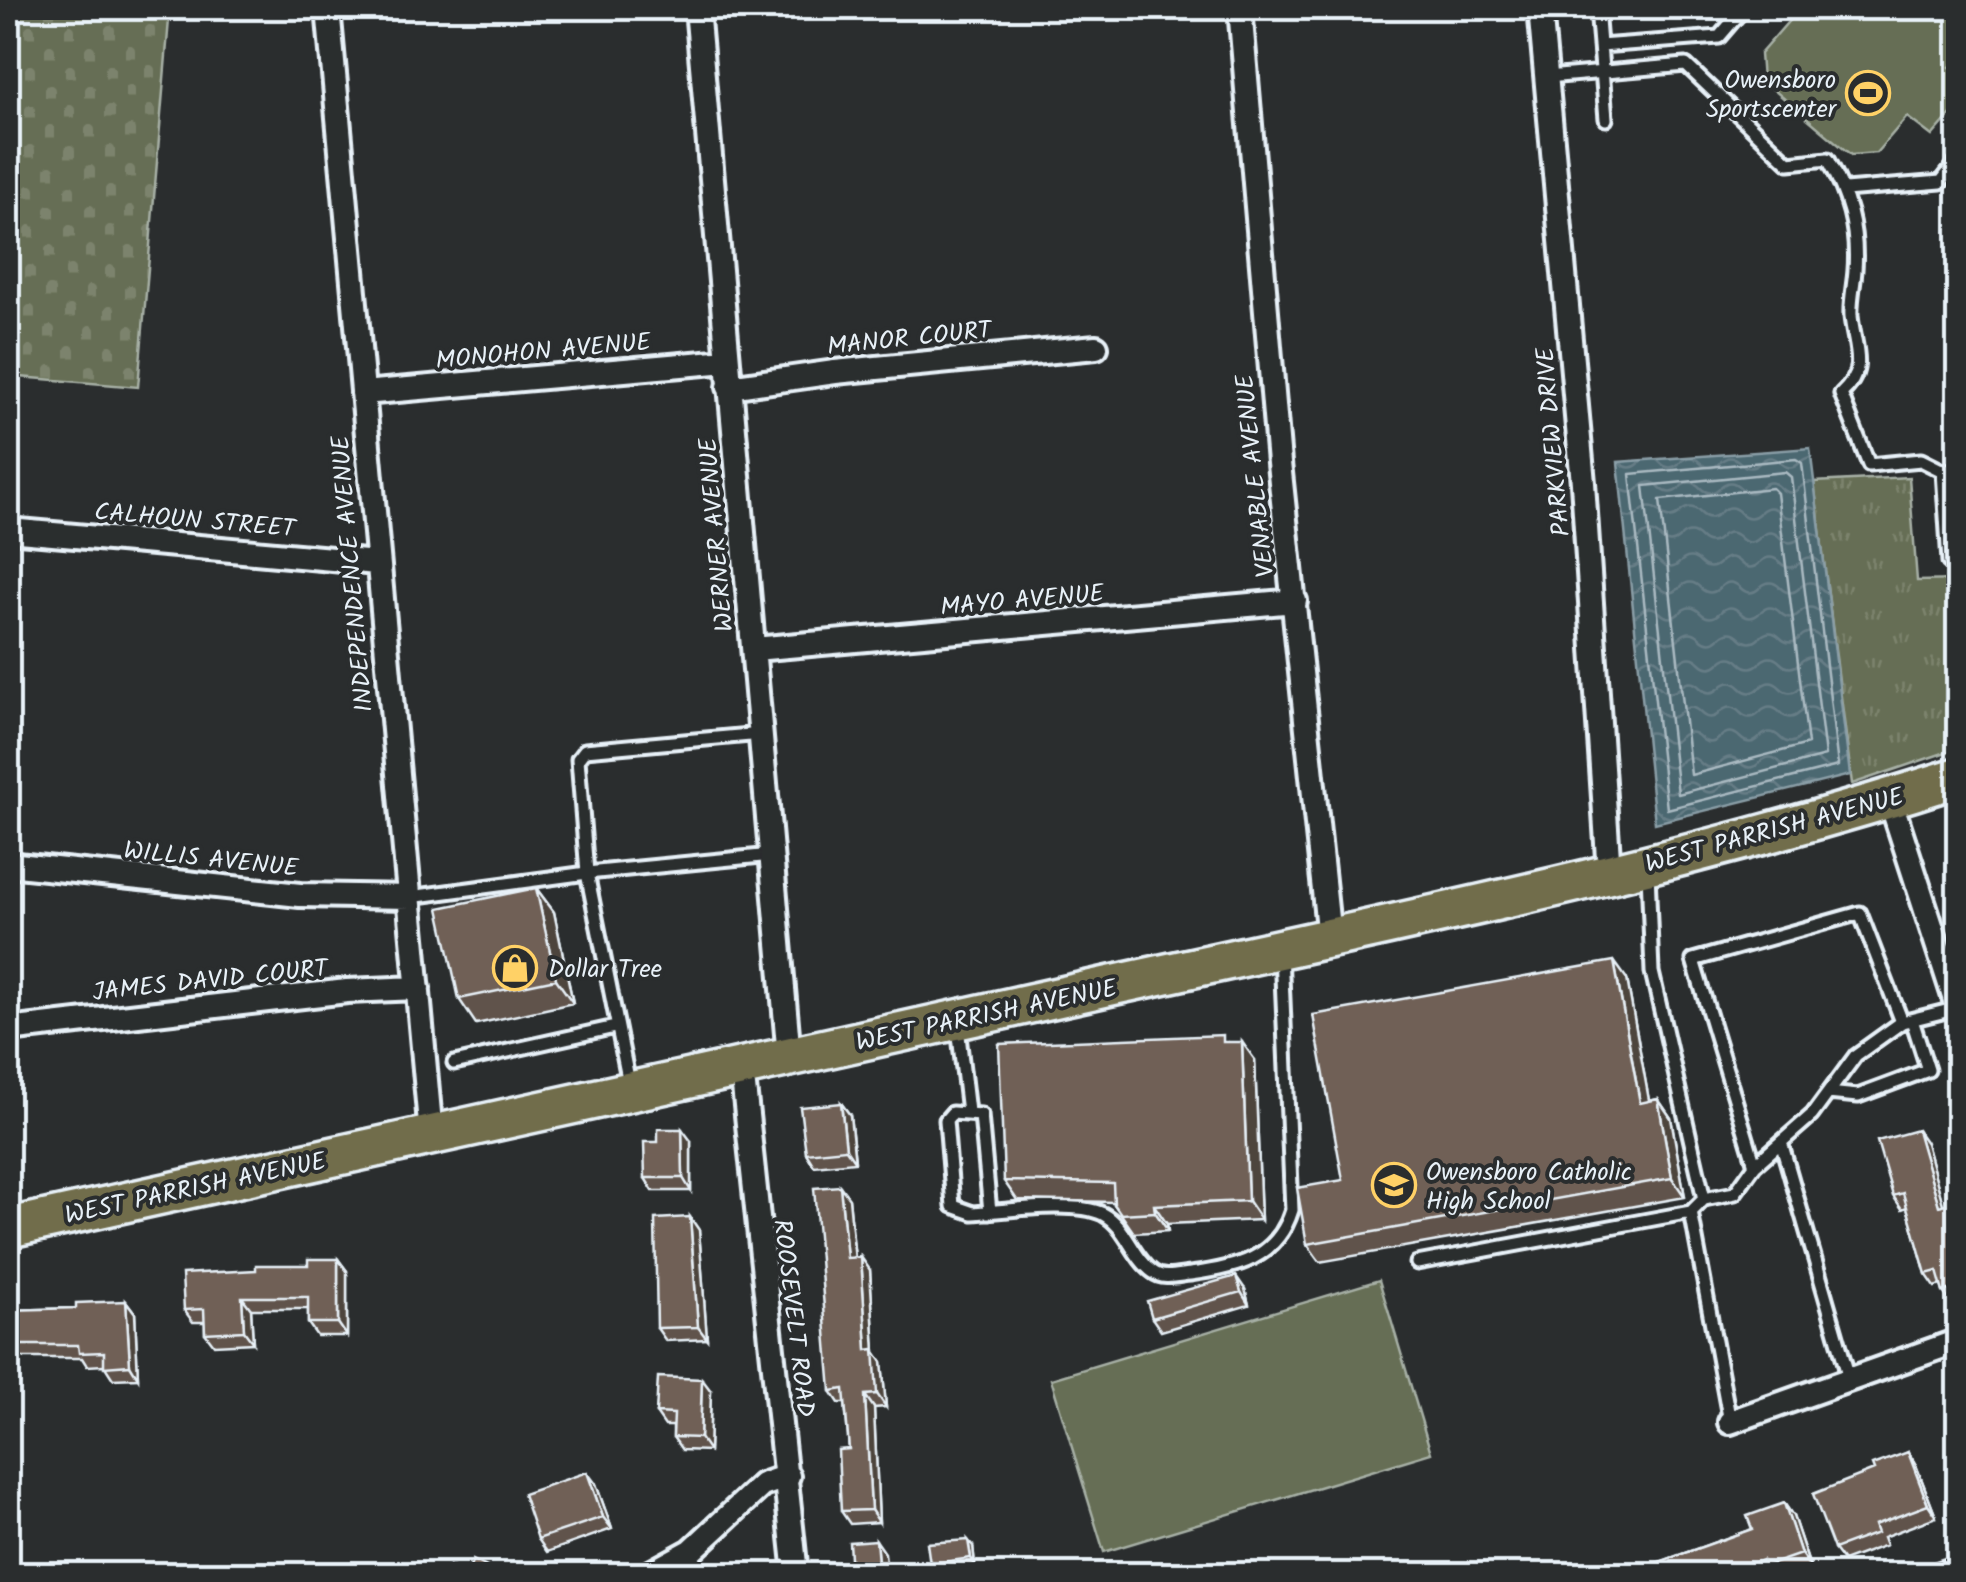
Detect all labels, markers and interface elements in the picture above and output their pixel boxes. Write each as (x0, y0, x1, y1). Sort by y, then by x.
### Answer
place label: Owensboro Sportscenter (1706, 61, 1838, 130)
sports icon: Owensboro Sportscenter (1845, 70, 1891, 116)
street label: MANOR COURT (825, 310, 996, 368)
street label: MONOHON AVENUE (434, 323, 654, 381)
street label: PARKVIEW DRIVE (1526, 344, 1582, 538)
street label: VENABLE AVENUE (1225, 371, 1287, 579)
street label: INDEPENDENCE AVENUE (321, 433, 385, 714)
street label: WERNER AVENUE (688, 435, 745, 633)
street label: CALHOUN STREET (93, 492, 300, 550)
street label: MAYO AVENUE (939, 574, 1107, 628)
street label: WEST PARRISH AVENUE (1641, 777, 1910, 885)
street label: WILLIS AVENUE (122, 831, 301, 889)
shop icon: Dollar Tree (492, 945, 538, 991)
street label: JAMES DAVID COURT (91, 948, 332, 1013)
place label: Dollar Tree (548, 950, 662, 990)
street label: WEST PARRISH AVENUE (852, 968, 1122, 1063)
street label: WEST PARRISH AVENUE (61, 1141, 331, 1236)
place label: Owensboro Catholic High School (1426, 1153, 1632, 1222)
school or university icon: Owensboro Catholic High School (1371, 1162, 1417, 1208)
street label: ROOSEVELT ROAD (761, 1217, 825, 1420)

